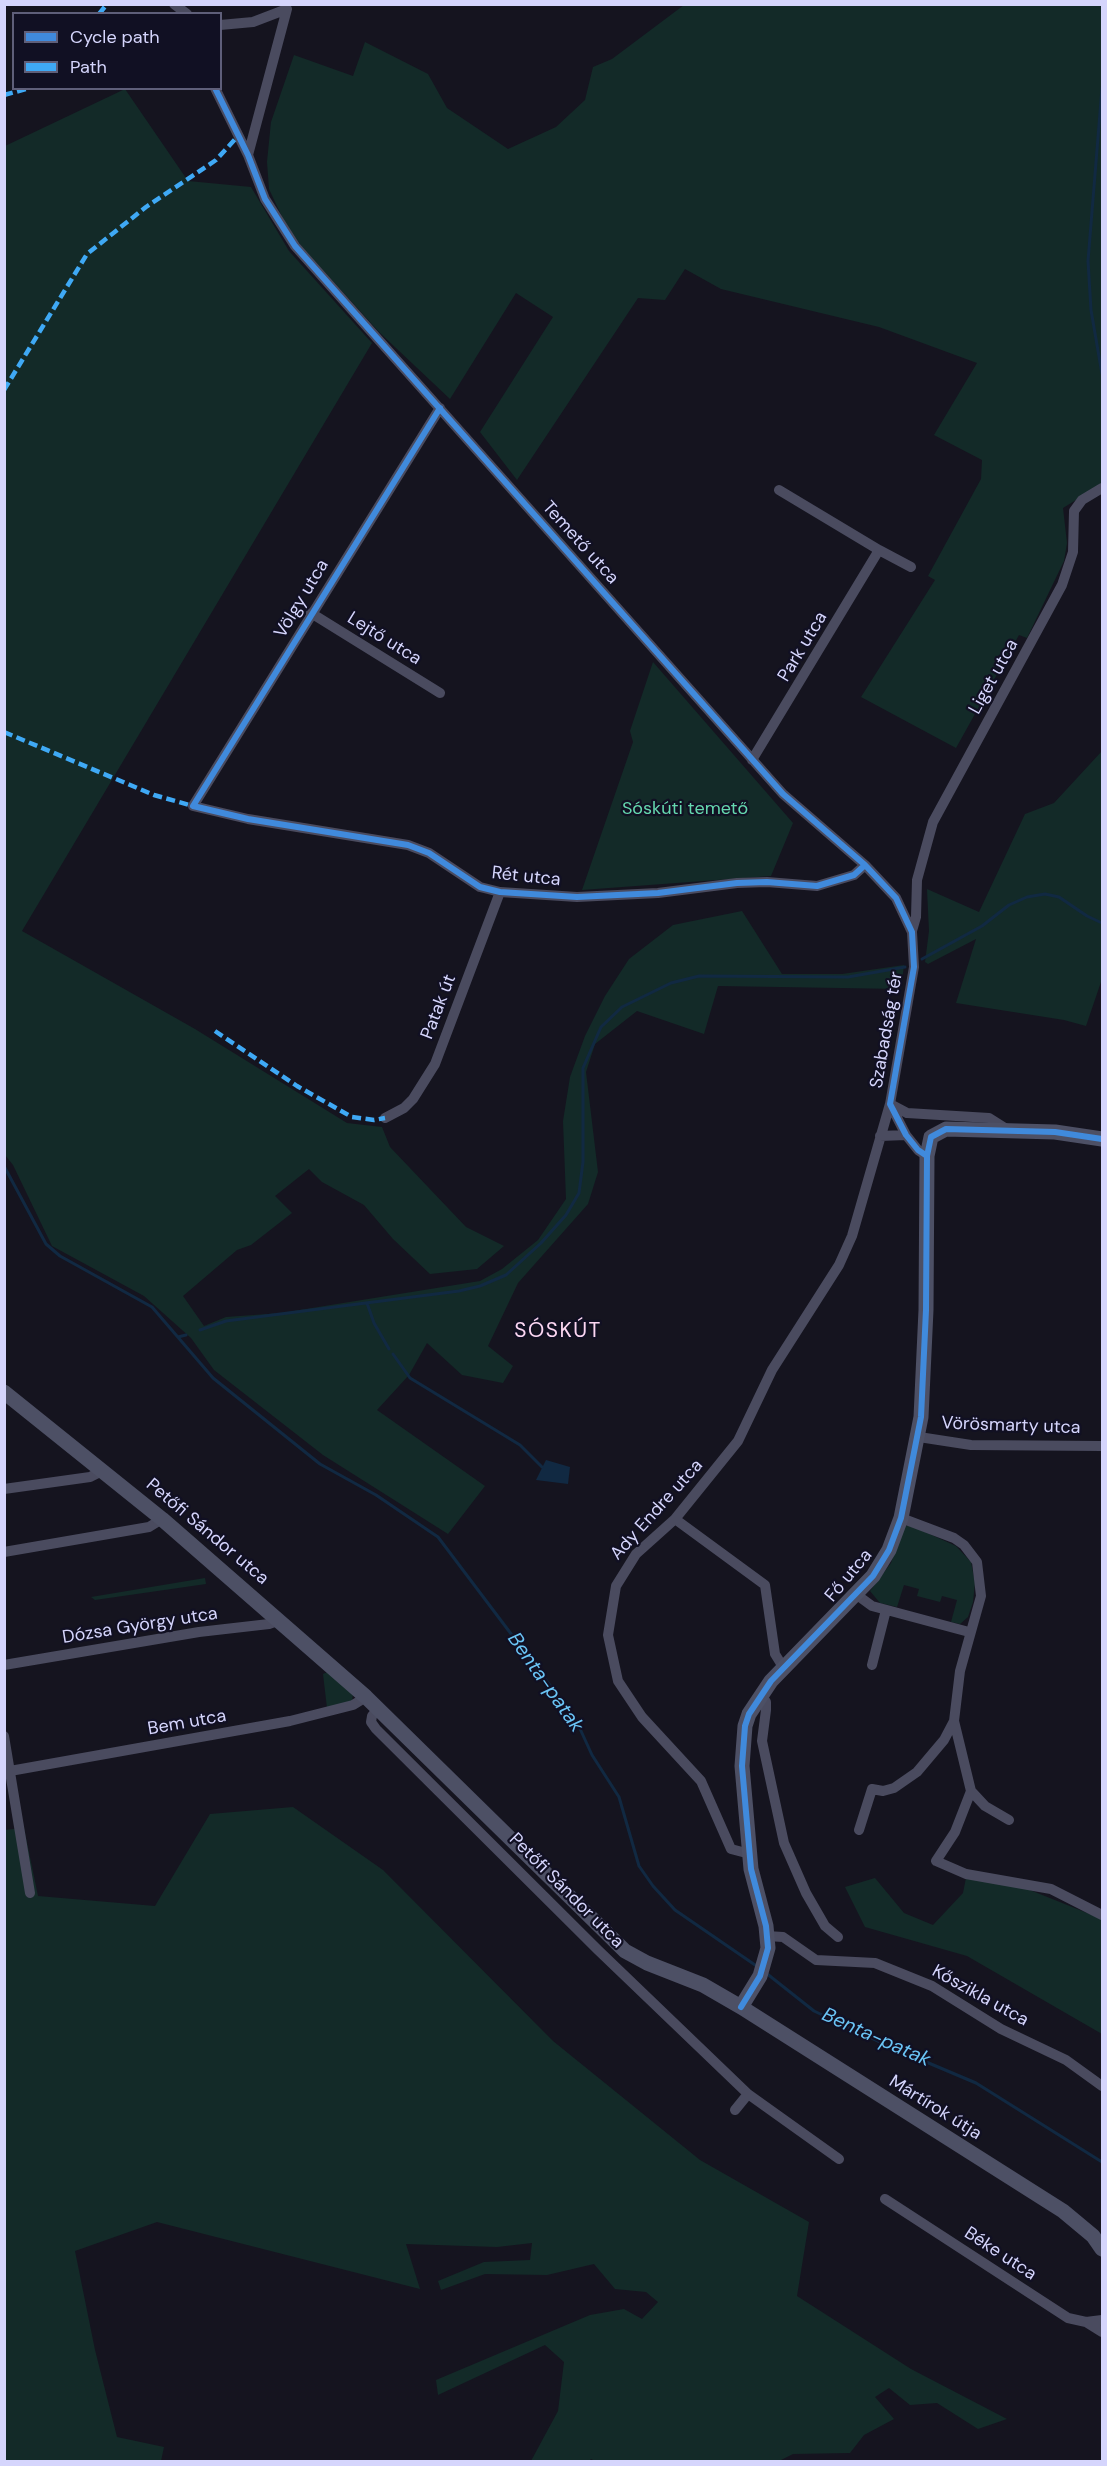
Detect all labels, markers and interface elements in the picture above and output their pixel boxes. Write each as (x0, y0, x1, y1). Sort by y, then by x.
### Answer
legend (12, 12, 222, 90)
text: Cycle path (70, 25, 160, 49)
text: Path (70, 55, 107, 79)
street label: Temető utca (537, 497, 623, 589)
street label: Völgy utca (270, 556, 334, 642)
street label: Lejtő utca (343, 608, 425, 670)
street label: Park utca (774, 608, 832, 686)
street label: Liget utca (965, 636, 1023, 718)
park label: Sóskúti temető (622, 798, 748, 820)
street label: Rét utca (491, 863, 561, 891)
street label: Szabadság tér (866, 970, 908, 1090)
street label: Patak út (417, 972, 461, 1042)
district label: SÓSKÚT (514, 1318, 602, 1344)
street label: Vörösmarty utca (941, 1413, 1081, 1439)
street label: Ady Endre utca (606, 1455, 708, 1565)
street label: Petőfi Sándor utca (141, 1474, 273, 1590)
street label: Fő utca (821, 1545, 877, 1607)
street label: Dózsa György utca (61, 1603, 219, 1649)
water label: Benta-patak (502, 1628, 588, 1738)
street label: Bem utca (146, 1705, 228, 1741)
street label: Petőfi Sándor utca (504, 1829, 628, 1953)
street label: Kőszikla utca (928, 1961, 1032, 2031)
water label: Benta-patak (818, 2003, 934, 2073)
street label: Mártírok útja (885, 2071, 985, 2145)
street label: Béke utca (960, 2223, 1040, 2285)

